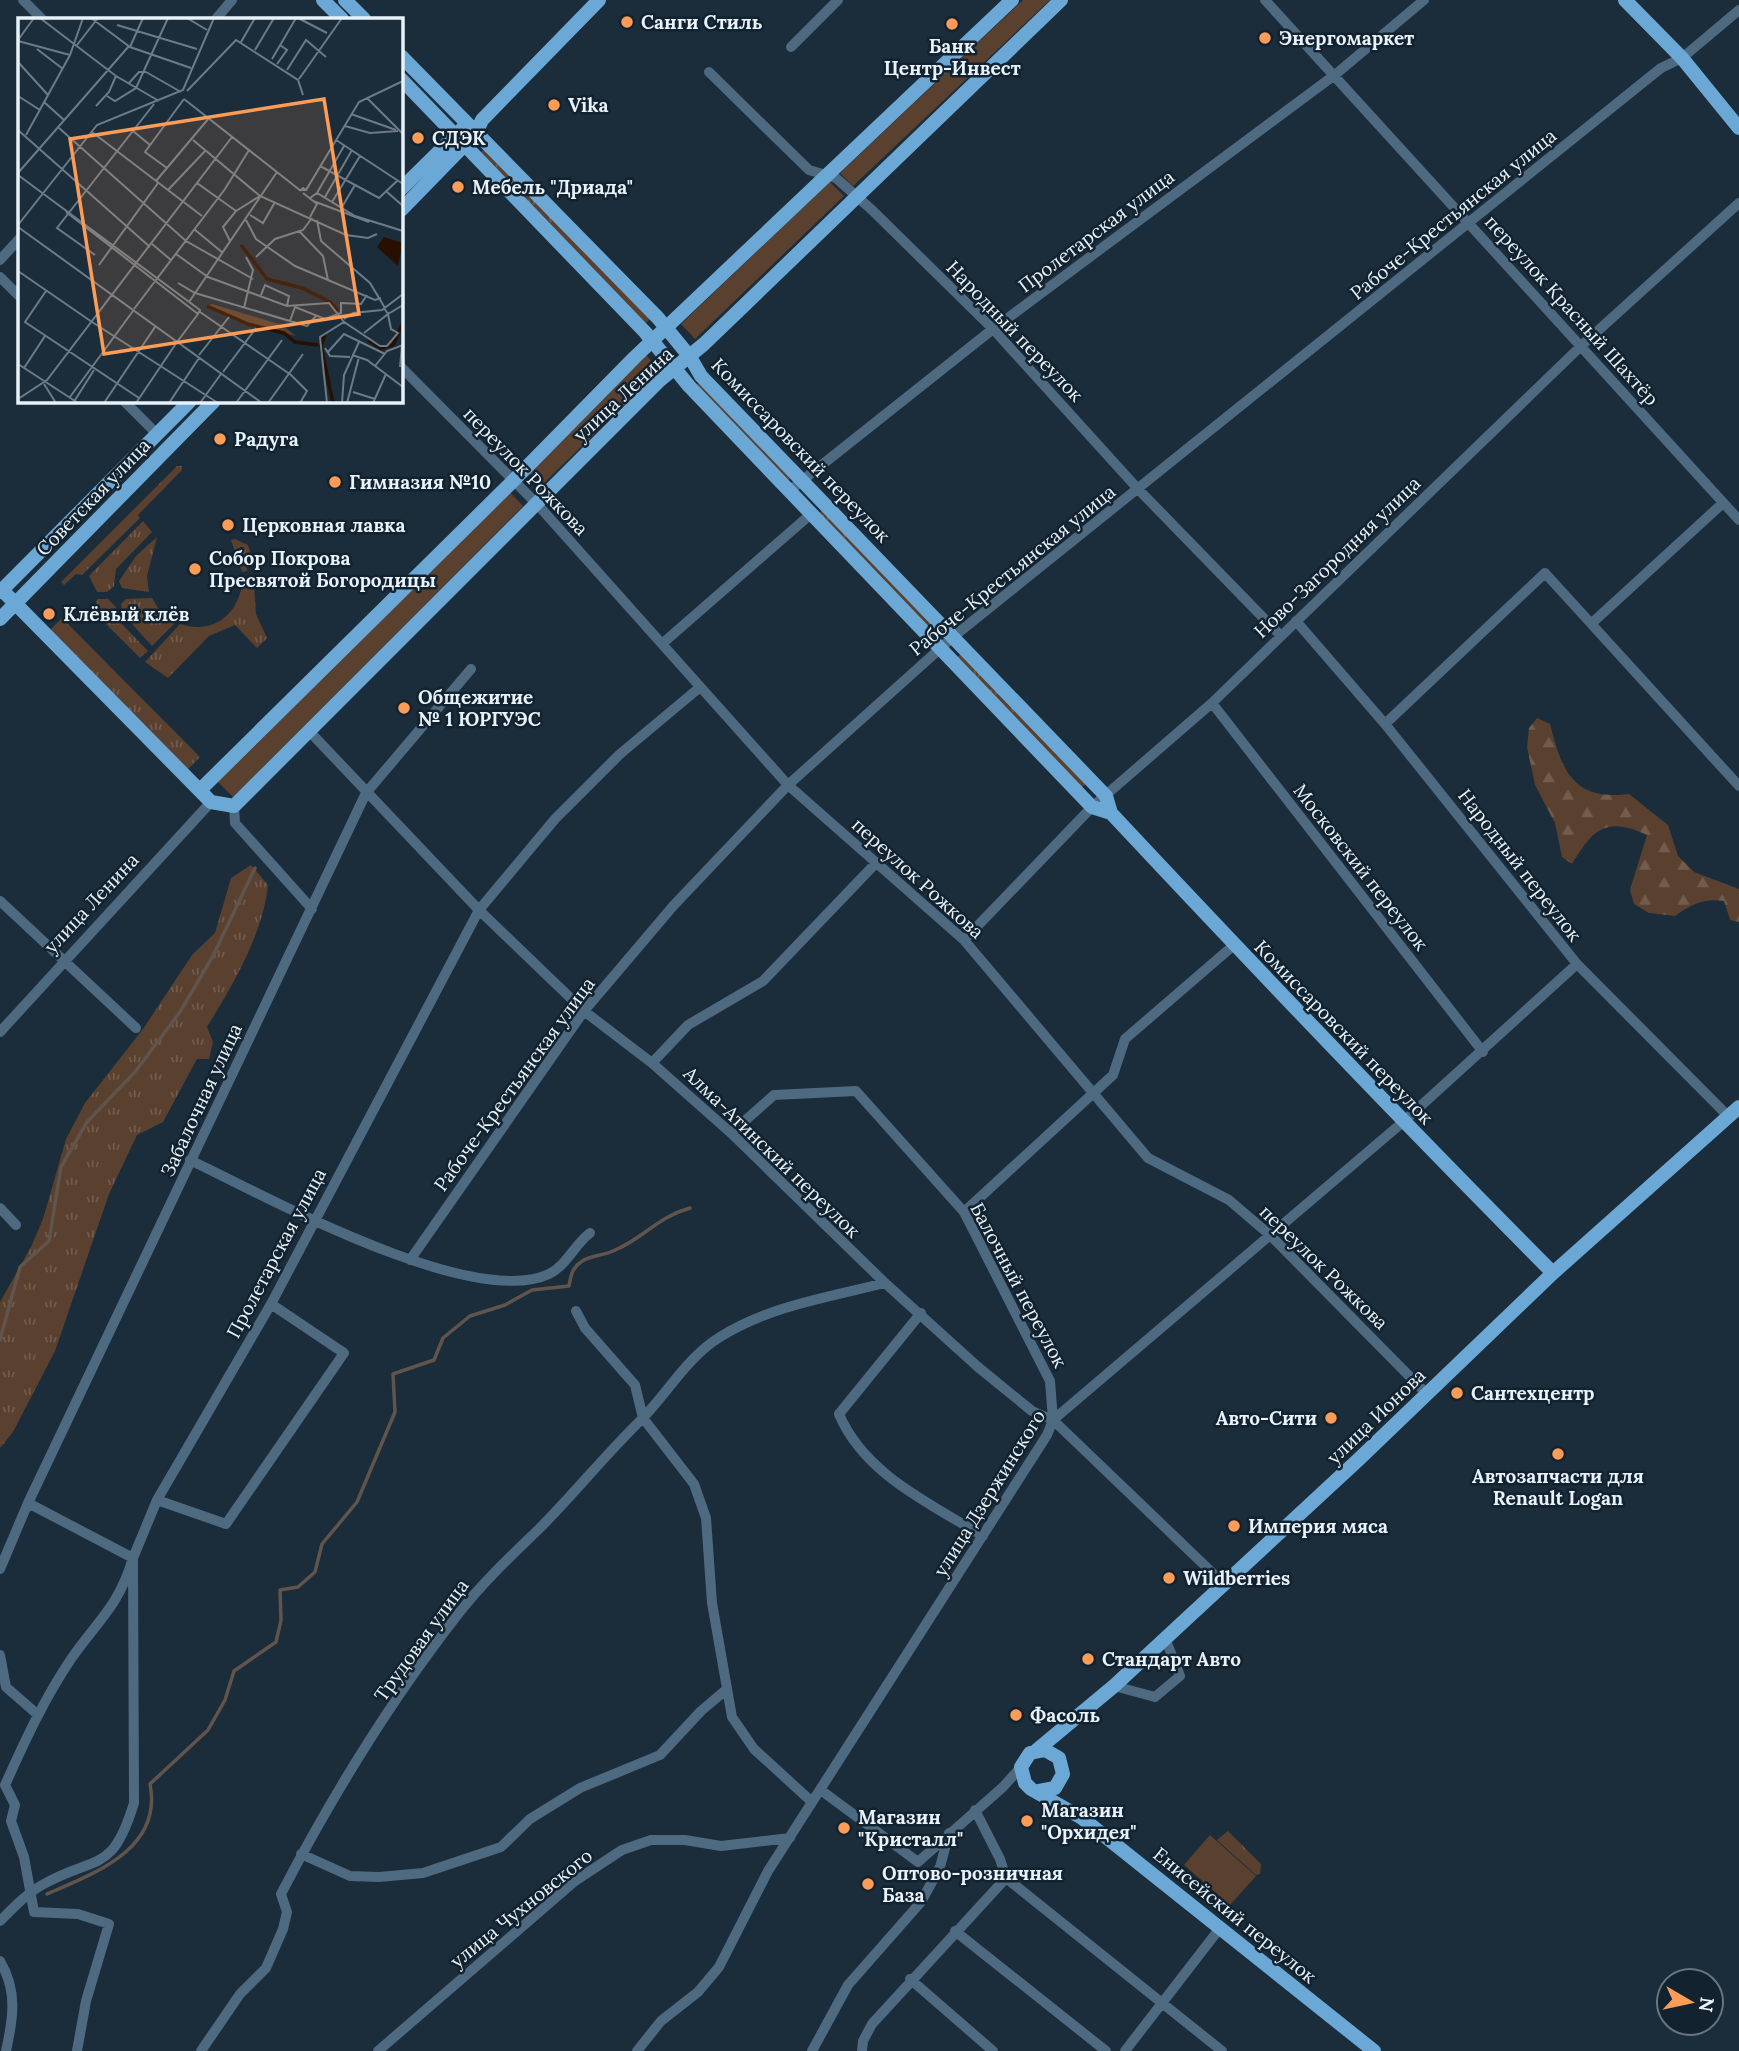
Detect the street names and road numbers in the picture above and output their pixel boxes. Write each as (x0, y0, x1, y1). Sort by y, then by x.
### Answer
street label: Рабоче-Крестьянская улица (1345, 123, 1561, 305)
street label: Пролетарская улица (1013, 164, 1179, 297)
street label: переулок Красный Шахтёр (1480, 210, 1664, 410)
street label: Народный переулок (941, 255, 1089, 407)
street label: улица Ленина (568, 341, 678, 446)
street label: Комиссаровский переулок (706, 353, 896, 548)
street label: переулок Рожкова (459, 402, 594, 540)
street label: Советская улица (31, 433, 155, 561)
street label: Ново-Загородняя улица (1249, 471, 1426, 643)
street label: Рабоче-Крестьянская улица (904, 479, 1120, 661)
street label: Московский переулок (1288, 779, 1434, 956)
street label: Народный переулок (1453, 784, 1588, 947)
street label: переулок Рожкова (847, 812, 989, 944)
street label: улица Ленина (39, 848, 144, 958)
street label: Комиссаровский переулок (1249, 935, 1439, 1130)
street label: Рабоче-Крестьянская улица (428, 972, 600, 1196)
street label: Забалочная улица (155, 1019, 247, 1180)
street label: Алма-Атинский переулок (678, 1061, 866, 1243)
street label: Пролетарская улица (221, 1164, 331, 1342)
street label: Балочный переулок (965, 1198, 1073, 1372)
street label: переулок Рожкова (1255, 1200, 1393, 1335)
street label: улица Ионова (1322, 1363, 1431, 1469)
street label: улица Дзержинского (928, 1405, 1050, 1581)
street label: Трудовая улица (369, 1574, 474, 1706)
street label: Енисейский переулок (1149, 1842, 1322, 1989)
street label: улица Чухновского (445, 1843, 597, 1973)

